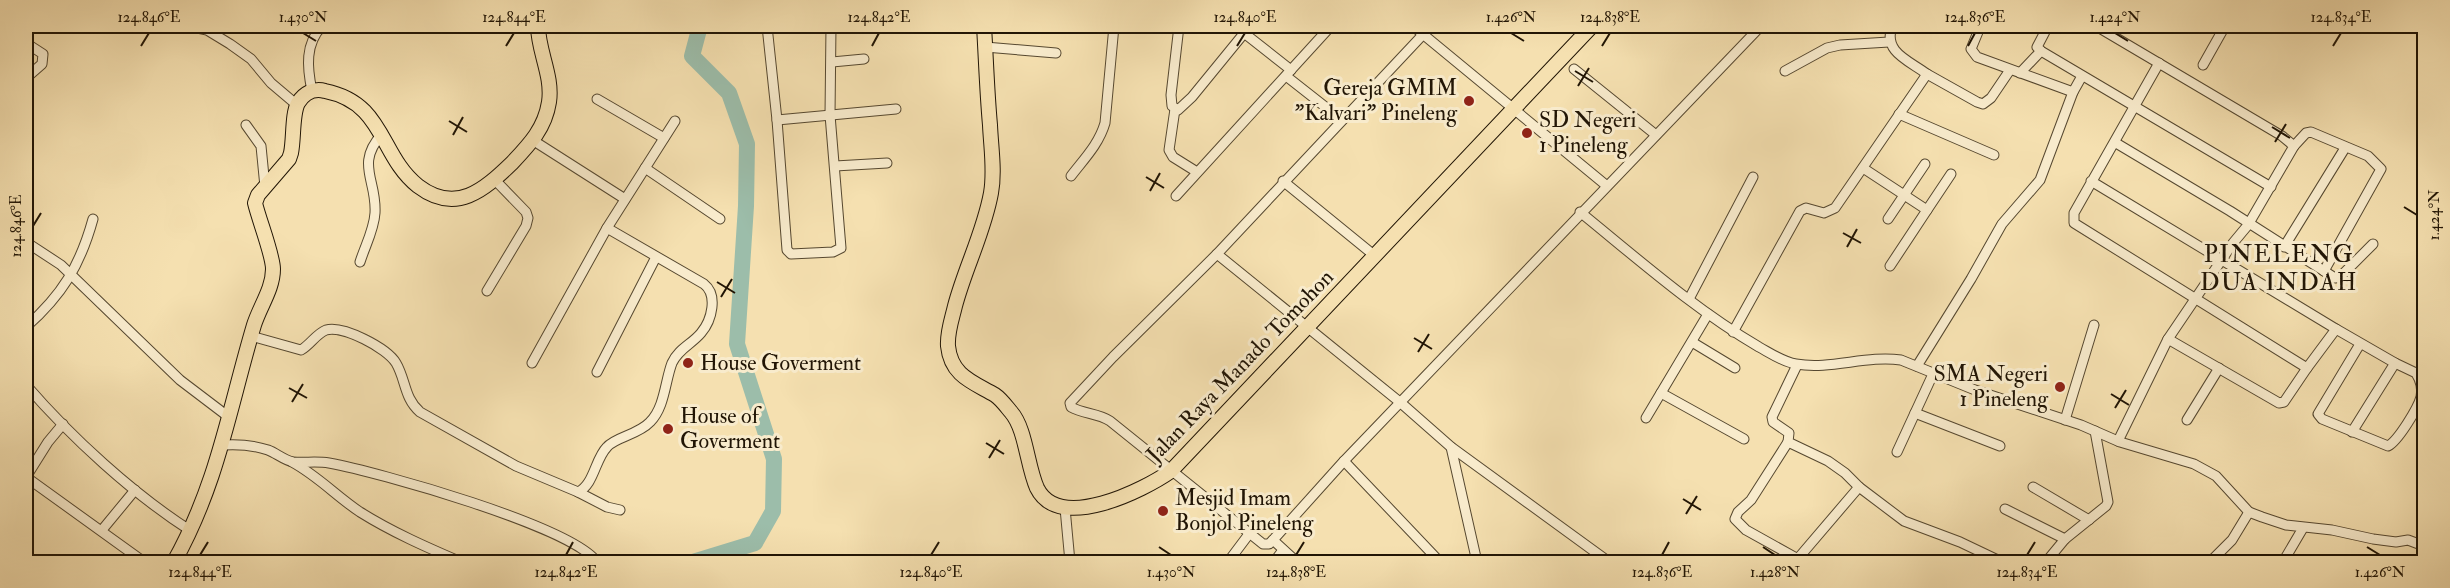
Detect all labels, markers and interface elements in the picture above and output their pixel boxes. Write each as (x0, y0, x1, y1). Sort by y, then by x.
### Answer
text: 124.846°E (117, 8, 181, 27)
text: 1.430°N (279, 8, 328, 27)
text: 124.844°E (482, 8, 546, 27)
text: 124.842°E (847, 8, 911, 27)
text: 124.840°E (1213, 8, 1277, 27)
text: 1.426°N (1486, 8, 1537, 27)
text: 124.838°E (1580, 8, 1640, 27)
text: 124.836°E (1945, 8, 2006, 27)
text: 1.424°N (2090, 8, 2141, 27)
text: 124.834°E (2310, 8, 2372, 27)
place label: Gereja GMIM "Kalvari" Pineleng (1294, 74, 1458, 127)
marker: Gereja GMIM "Kalvari" Pineleng (1462, 94, 1476, 108)
place label: SD Negeri 1 Pineleng (1539, 106, 1636, 159)
marker: SD Negeri 1 Pineleng (1520, 126, 1534, 140)
text: 1.424°N (2425, 189, 2444, 240)
text: 124.846°E (7, 194, 26, 258)
district label: PINELENG DUA INDAH (2200, 239, 2358, 298)
street label: Jalan Raya Manado Tomohon (1140, 264, 1340, 469)
place label: House Goverment (700, 349, 861, 377)
marker: House Goverment (681, 356, 695, 370)
place label: SMA Negeri 1 Pineleng (1933, 360, 2049, 413)
marker: SMA Negeri 1 Pineleng (2053, 380, 2067, 394)
place label: House of Goverment (680, 402, 780, 455)
marker: House of Goverment (661, 422, 675, 436)
place label: Mesjid Imam Bonjol Pineleng (1175, 484, 1314, 537)
marker: Mesjid Imam Bonjol Pineleng (1156, 504, 1170, 518)
text: 124.844°E (168, 563, 232, 582)
text: 124.842°E (534, 563, 598, 582)
text: 124.840°E (899, 563, 963, 582)
text: 1.430°N (1147, 563, 1196, 582)
text: 124.838°E (1266, 563, 1326, 582)
text: 124.836°E (1632, 563, 1693, 582)
text: 1.428°N (1750, 563, 1801, 582)
text: 124.834°E (1996, 563, 2058, 582)
text: 1.426°N (2355, 563, 2406, 582)

